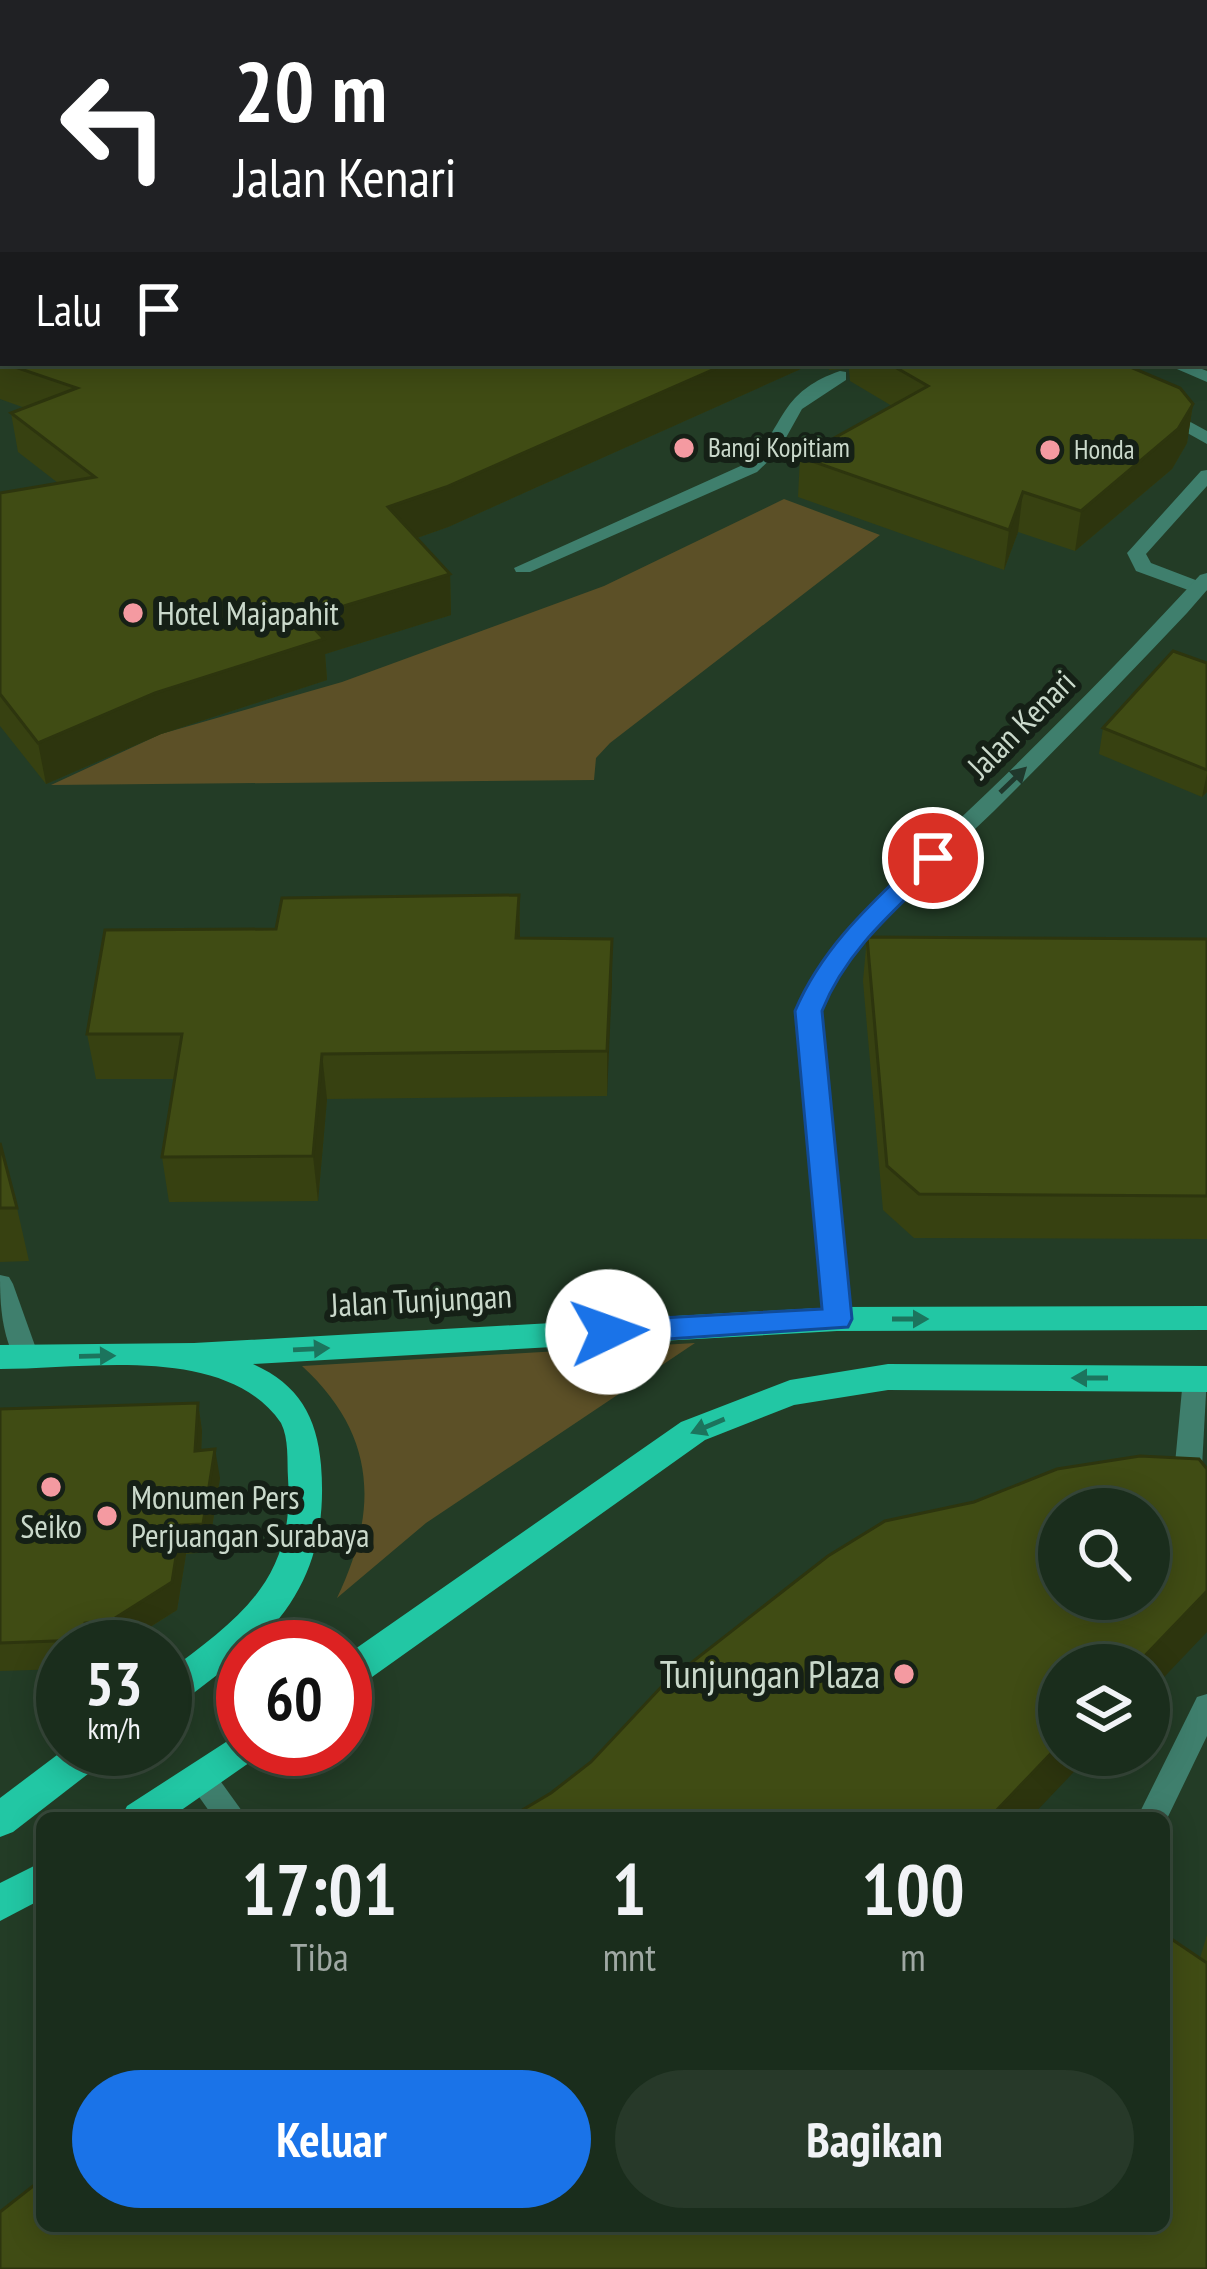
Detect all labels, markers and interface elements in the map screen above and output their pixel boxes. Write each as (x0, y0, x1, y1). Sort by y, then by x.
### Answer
text: 20 m (234, 36, 387, 145)
icon: left (36, 48, 192, 204)
text: Jalan Kenari (234, 142, 457, 212)
icon: arrive (126, 276, 192, 342)
text: Lalu (36, 280, 102, 338)
place label: Bangi Kopitiam (708, 430, 850, 464)
place label: Honda (1074, 432, 1134, 466)
marker: Bangi Kopitiam (671, 435, 697, 461)
marker: Honda (1037, 437, 1063, 463)
place label: Hotel Majapahit (157, 591, 339, 634)
marker: Hotel Majapahit (120, 600, 146, 626)
street label: Jalan Kenari (957, 660, 1084, 788)
one-way arrow (998, 766, 1027, 794)
pin (882, 807, 984, 909)
icon: arrive (900, 825, 966, 891)
position arrow (545, 1269, 671, 1395)
street label: Jalan Tunjungan (328, 1273, 513, 1326)
one-way arrow (892, 1309, 930, 1329)
one-way arrow (293, 1339, 330, 1358)
one-way arrow (79, 1346, 117, 1366)
one-way arrow (1070, 1368, 1108, 1388)
one-way arrow (690, 1417, 726, 1436)
marker: Seiko (38, 1474, 64, 1500)
place label: Monumen Pers Perjuangan Surabaya (131, 1475, 369, 1556)
map controls (1038, 1488, 1170, 1776)
button: search (1038, 1488, 1170, 1620)
marker: Monumen Pers Perjuangan Surabaya (94, 1503, 120, 1529)
place label: Seiko (20, 1504, 82, 1547)
speed limit sign: 60 (216, 1620, 372, 1776)
text: 53 (85, 1644, 143, 1722)
button: layers (1038, 1644, 1170, 1776)
place label: Tunjungan Plaza (660, 1648, 880, 1699)
marker: Tunjungan Plaza (891, 1661, 917, 1687)
text: km/h (87, 1708, 141, 1747)
text: 17:01 (241, 1842, 397, 1935)
text: 1 (612, 1842, 646, 1935)
text: 100 (861, 1842, 965, 1935)
text: Tiba (290, 1931, 349, 1982)
text: mnt (603, 1931, 656, 1982)
text: m (900, 1931, 926, 1982)
button: Keluar (72, 2070, 591, 2208)
button: Bagikan (615, 2070, 1134, 2208)

